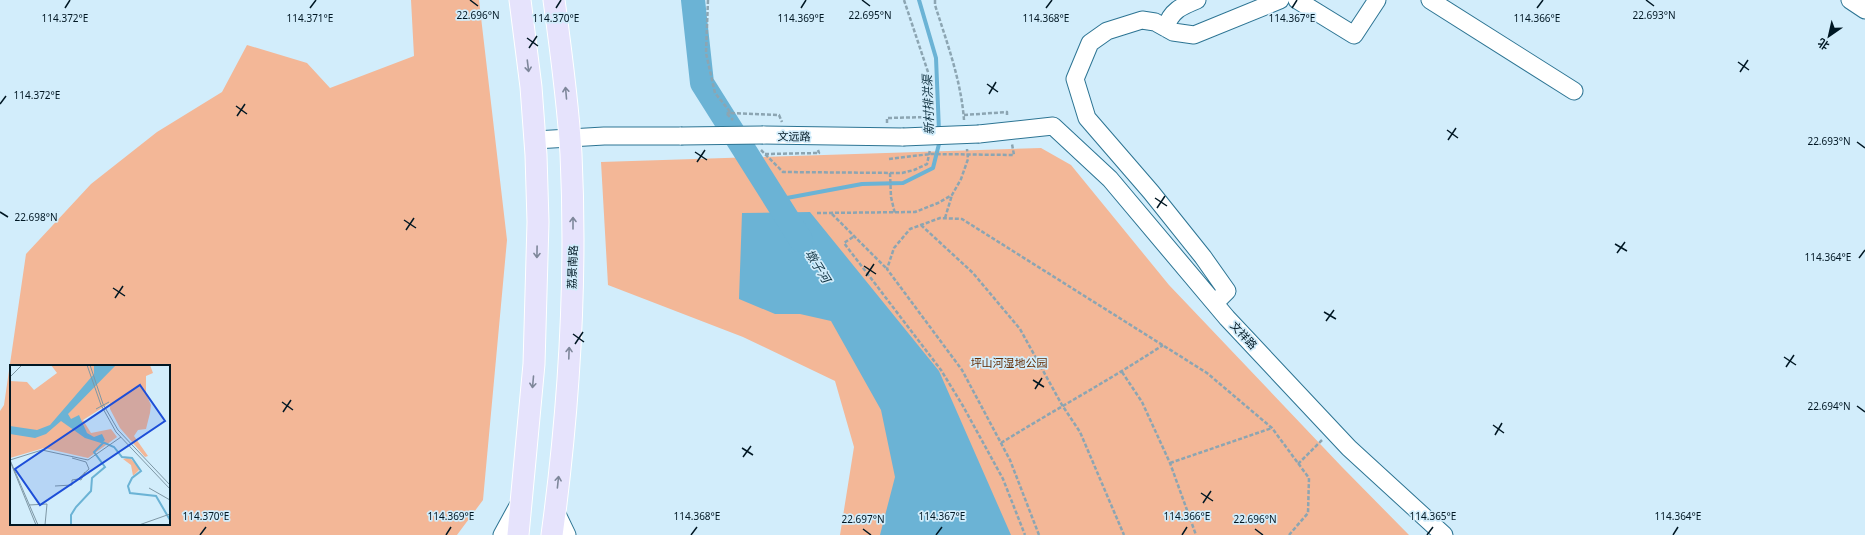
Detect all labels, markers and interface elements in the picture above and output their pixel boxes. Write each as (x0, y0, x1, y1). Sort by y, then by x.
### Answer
text: 22.696°N (456, 8, 500, 22)
text: 22.695°N (848, 8, 892, 22)
text: 22.693°N (1632, 8, 1676, 22)
text: 114.372°E (42, 11, 88, 25)
text: 114.371°E (287, 11, 333, 25)
text: 114.370°E (533, 11, 579, 25)
text: 114.369°E (778, 11, 824, 25)
text: 114.368°E (1023, 11, 1069, 25)
text: 114.367°E (1269, 11, 1315, 25)
text: 114.366°E (1514, 11, 1560, 25)
north arrow (1809, 16, 1849, 56)
text: 北 (1814, 35, 1832, 54)
one-way arrow (524, 60, 532, 73)
water label: 新村排洪渠 (918, 73, 938, 135)
one-way arrow (562, 87, 569, 100)
text: 114.372°E (14, 88, 60, 102)
street label: 文远路 (777, 128, 811, 144)
text: 22.693°N (1807, 134, 1851, 148)
text: 22.698°N (14, 210, 58, 224)
one-way arrow (569, 217, 577, 230)
one-way arrow (534, 245, 541, 258)
street label: 荔景南路 (564, 245, 580, 289)
water label: 墩子河 (801, 246, 836, 287)
text: 114.364°E (1805, 250, 1851, 264)
street label: 文祥路 (1227, 318, 1261, 352)
one-way arrow (565, 347, 573, 360)
park label: 坪山河湿地公园 (971, 355, 1048, 370)
inset map (10, 365, 170, 525)
one-way arrow (529, 375, 536, 388)
text: 22.694°N (1807, 399, 1851, 413)
one-way arrow (555, 476, 562, 489)
text: 114.370°E (183, 509, 229, 523)
text: 114.369°E (428, 509, 474, 523)
text: 114.368°E (674, 509, 720, 523)
text: 114.367°E (919, 509, 965, 523)
text: 114.366°E (1164, 509, 1210, 523)
text: 114.365°E (1410, 509, 1456, 523)
text: 114.364°E (1655, 509, 1701, 523)
text: 22.697°N (841, 512, 885, 526)
text: 22.696°N (1233, 512, 1277, 526)

